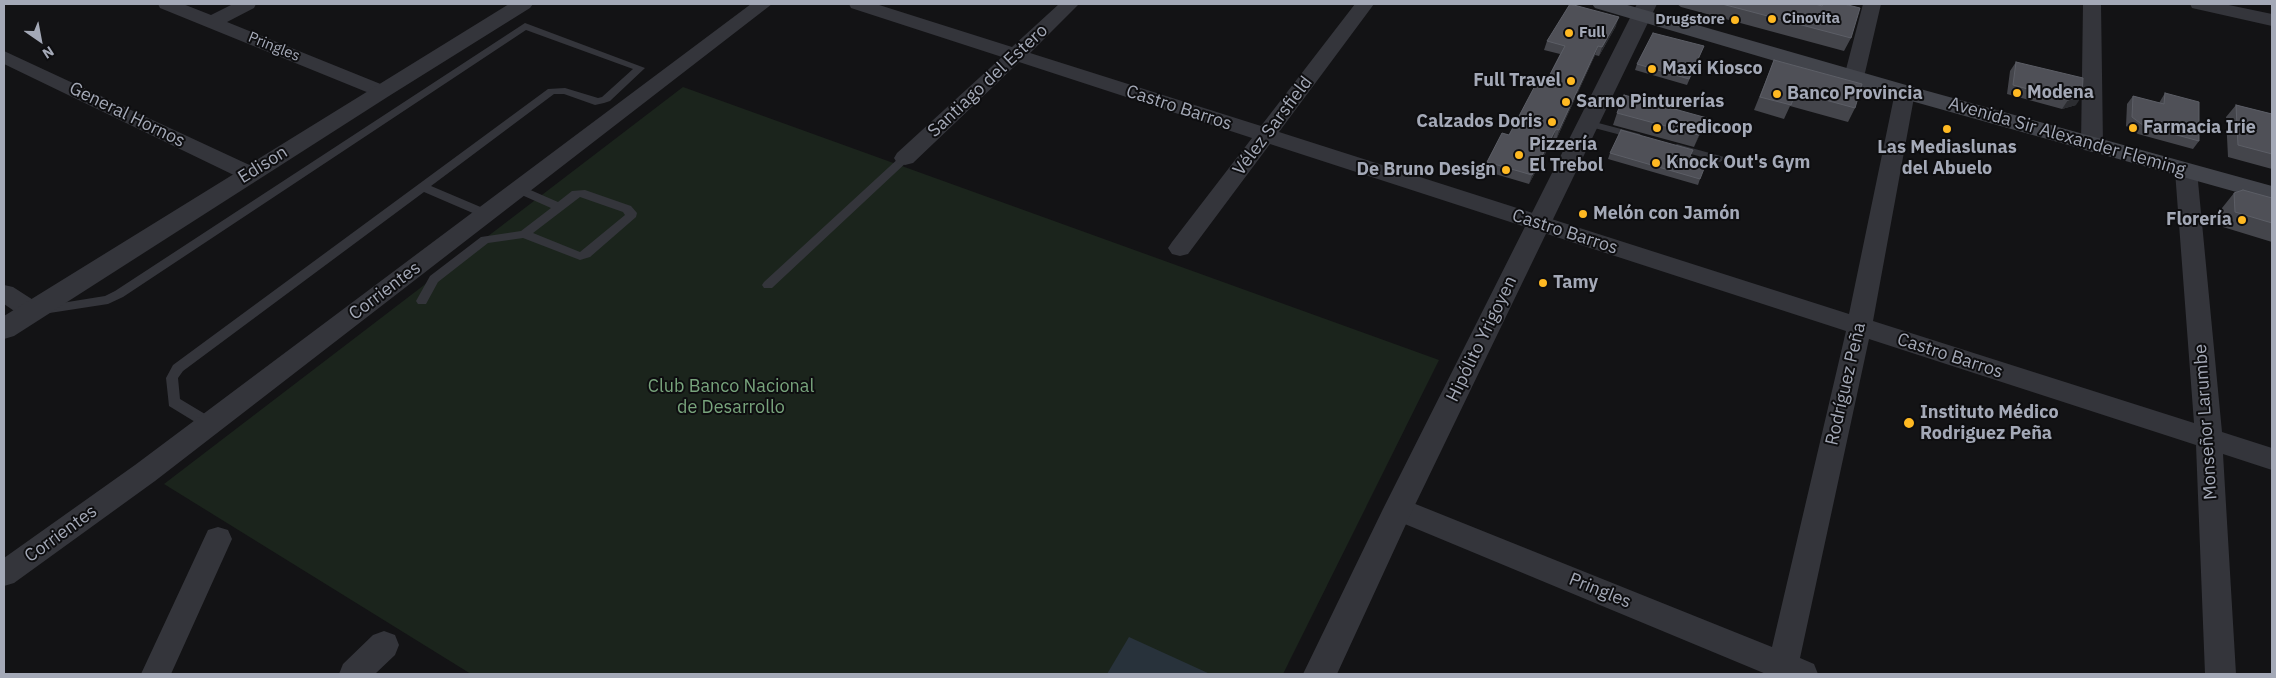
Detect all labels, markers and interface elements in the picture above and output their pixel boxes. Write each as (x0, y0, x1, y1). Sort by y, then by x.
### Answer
place label: Cinovita (1782, 10, 1840, 28)
place label: Drugstore (1655, 11, 1725, 29)
marker: Cinovita (1766, 13, 1778, 25)
marker: Drugstore (1729, 14, 1741, 26)
north arrow (15, 15, 65, 65)
street label: Santiago del Estero (924, 20, 1052, 142)
place label: Full (1579, 24, 1605, 42)
marker: Full (1563, 27, 1575, 39)
street label: Pringles (245, 28, 303, 66)
text: N (39, 42, 57, 63)
place label: Maxi Kiosco (1662, 58, 1763, 80)
marker: Maxi Kiosco (1646, 63, 1658, 75)
place label: Full Travel (1473, 70, 1561, 92)
street label: Vélez Sarsfield (1229, 72, 1317, 180)
marker: Full Travel (1565, 75, 1577, 87)
street label: General Hornos (66, 78, 188, 152)
street label: Castro Barros (1123, 81, 1235, 135)
place label: Modena (2027, 82, 2094, 104)
place label: Banco Provincia (1787, 83, 1923, 105)
marker: Modena (2011, 87, 2023, 99)
marker: Banco Provincia (1771, 88, 1783, 100)
place label: Sarno Pinturerías (1576, 91, 1724, 113)
street label: Avenida Sir Alexander Fleming (1946, 93, 2188, 181)
marker: Sarno Pinturerías (1560, 96, 1572, 108)
place label: Calzados Doris (1416, 111, 1542, 133)
marker: Calzados Doris (1546, 116, 1558, 128)
place label: Credicoop (1667, 117, 1753, 139)
place label: Farmacia Irie (2143, 117, 2256, 139)
marker: Credicoop (1651, 122, 1663, 134)
marker: Farmacia Irie (2127, 122, 2139, 134)
marker: Las Mediaslunas del Abuelo (1941, 123, 1953, 135)
place label: Pizzería El Trebol (1529, 134, 1603, 176)
place label: Las Mediaslunas del Abuelo (1877, 137, 2017, 180)
street label: Edison (234, 141, 292, 189)
marker: Pizzería El Trebol (1513, 149, 1525, 161)
place label: Knock Out's Gym (1666, 152, 1810, 174)
marker: Knock Out's Gym (1650, 157, 1662, 169)
place label: De Bruno Design (1356, 159, 1496, 181)
marker: De Bruno Design (1500, 164, 1512, 176)
place label: Melón con Jamón (1593, 203, 1740, 225)
street label: Castro Barros (1509, 205, 1621, 259)
marker: Melón con Jamón (1577, 208, 1589, 220)
place label: Florería (2166, 209, 2232, 231)
marker: Florería (2236, 214, 2248, 226)
street label: Corrientes (345, 257, 425, 325)
place label: Tamy (1553, 272, 1598, 294)
street label: Hipólito Yrigoyen (1442, 273, 1522, 405)
marker: Tamy (1537, 277, 1549, 289)
street label: Rodríguez Peña (1821, 321, 1871, 447)
street label: Castro Barros (1894, 329, 2006, 383)
street label: Monseñor Larumbe (2190, 343, 2222, 501)
park label: Club Banco Nacional de Desarrollo (648, 376, 814, 418)
place label: Instituto Médico Rodriguez Peña (1920, 402, 2059, 444)
marker: Instituto Médico Rodriguez Peña (1902, 416, 1916, 430)
street label: Corrientes (21, 501, 101, 567)
street label: Pringles (1566, 569, 1634, 613)

